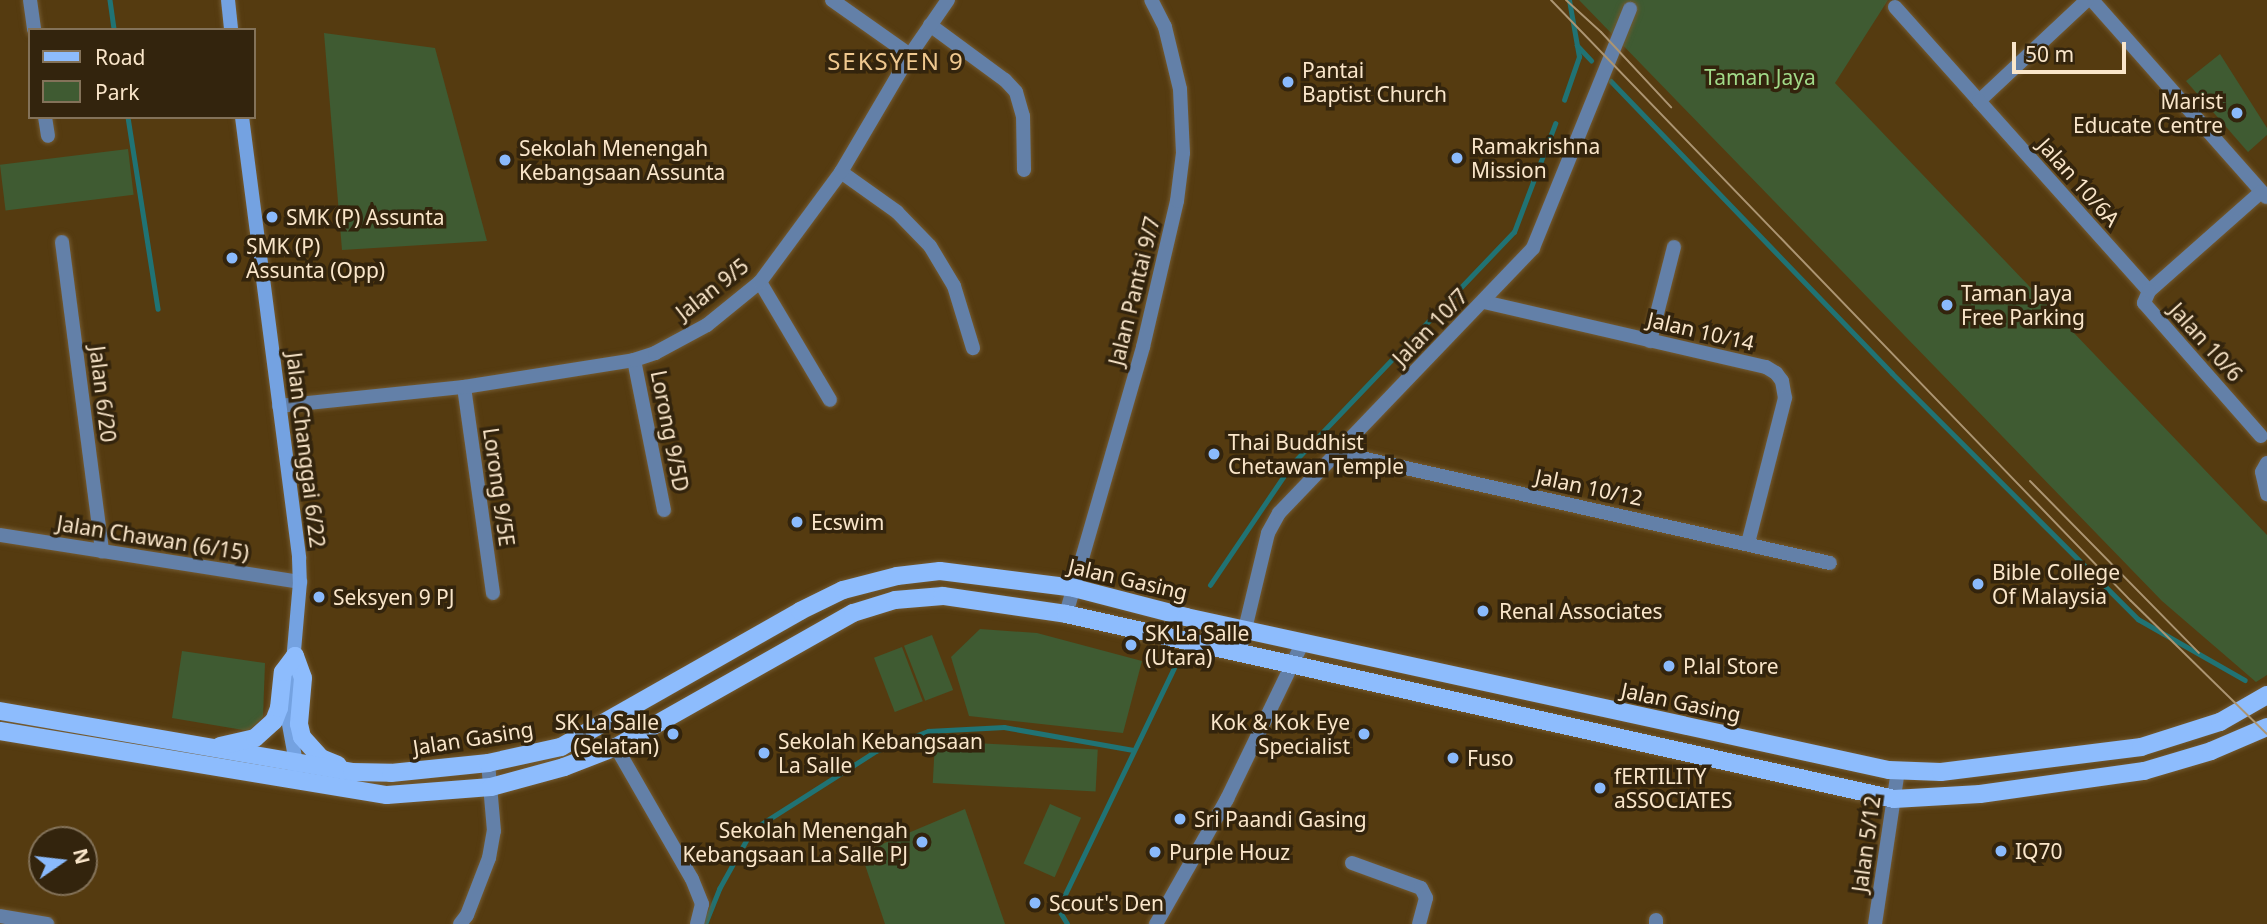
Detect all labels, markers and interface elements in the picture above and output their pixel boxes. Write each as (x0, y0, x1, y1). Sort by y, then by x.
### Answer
legend (28, 28, 256, 119)
scale bar (2015, 28, 2129, 72)
text: 50 m (2025, 40, 2074, 68)
text: Road (95, 43, 145, 71)
district label: SEKSYEN 9 (828, 47, 964, 75)
place label: Pantai Baptist Church (1302, 57, 1447, 107)
park label: Taman Jaya (1704, 64, 1816, 90)
marker: Pantai Baptist Church (1280, 74, 1296, 90)
text: Park (95, 78, 139, 106)
place label: Marist Educate Centre (2073, 88, 2223, 138)
marker: Marist Educate Centre (2229, 105, 2245, 121)
place label: Ramakrishna Mission (1471, 133, 1600, 183)
street label: Jalan 10/6A (2033, 133, 2125, 231)
place label: Sekolah Menengah Kebangsaan Assunta (519, 135, 725, 185)
marker: Ramakrishna Mission (1449, 150, 1465, 166)
marker: Sekolah Menengah Kebangsaan Assunta (497, 152, 513, 168)
place label: SMK (P) Assunta (286, 204, 445, 230)
marker: SMK (P) Assunta (264, 209, 280, 225)
street label: Jalan Pantai 9/7 (1103, 214, 1165, 368)
place label: SMK (P) Assunta (Opp) (246, 233, 385, 283)
marker: SMK (P) Assunta (Opp) (224, 250, 240, 266)
street label: Jalan 9/5 (671, 253, 753, 325)
place label: Taman Jaya Free Parking (1961, 280, 2085, 330)
street label: Jalan 10/7 (1387, 283, 1473, 371)
marker: Taman Jaya Free Parking (1939, 297, 1955, 313)
street label: Jalan 10/6 (2164, 298, 2248, 386)
street label: Jalan 10/14 (1645, 306, 1757, 356)
street label: Jalan 6/20 (85, 344, 121, 444)
street label: Jalan Changgai 6/22 (282, 351, 330, 549)
street label: Lorong 9/5D (646, 368, 694, 494)
street label: Lorong 9/5E (478, 426, 520, 548)
place label: Thai Buddhist Chetawan Temple (1228, 429, 1404, 479)
marker: Thai Buddhist Chetawan Temple (1206, 446, 1222, 462)
street label: Jalan 10/12 (1533, 463, 1645, 511)
place label: Ecswim (811, 509, 884, 535)
street label: Jalan Chawan (6/15) (55, 510, 251, 566)
marker: Ecswim (789, 514, 805, 530)
street label: Jalan Gasing (1066, 553, 1190, 605)
place label: Bible College Of Malaysia (1992, 559, 2120, 609)
marker: Bible College Of Malaysia (1970, 576, 1986, 592)
place label: Seksyen 9 PJ (333, 584, 455, 610)
marker: Seksyen 9 PJ (311, 589, 327, 605)
place label: Renal Associates (1499, 598, 1663, 624)
marker: Renal Associates (1473, 601, 1493, 621)
place label: SK La Salle (Utara) (1145, 620, 1249, 670)
marker: SK La Salle (Utara) (1123, 637, 1139, 653)
place label: P.lal Store (1683, 653, 1779, 679)
marker: P.lal Store (1661, 658, 1677, 674)
street label: Jalan Gasing (1619, 677, 1743, 727)
place label: SK La Salle (Selatan) (555, 709, 659, 759)
place label: Kok & Kok Eye Specialist (1210, 709, 1350, 759)
street label: Jalan Gasing (411, 716, 535, 760)
marker: SK La Salle (Selatan) (665, 726, 681, 742)
marker: Kok & Kok Eye Specialist (1356, 726, 1372, 742)
place label: Sekolah Kebangsaan La Salle (778, 728, 983, 778)
marker: Sekolah Kebangsaan La Salle (756, 745, 772, 761)
place label: Fuso (1467, 745, 1514, 771)
marker: Fuso (1445, 750, 1461, 766)
place label: fERTILITY aSSOCIATES (1614, 763, 1732, 813)
marker: fERTILITY aSSOCIATES (1592, 780, 1608, 796)
street label: Jalan 5/12 (1847, 794, 1885, 894)
place label: Sri Paandi Gasing (1194, 806, 1367, 832)
marker: Sri Paandi Gasing (1172, 811, 1188, 827)
place label: Sekolah Menengah Kebangsaan La Salle PJ (682, 817, 908, 867)
north arrow (28, 826, 98, 896)
marker: Sekolah Menengah Kebangsaan La Salle PJ (914, 834, 930, 850)
place label: IQ70 (2015, 838, 2063, 864)
place label: Purple Houz (1169, 839, 1290, 865)
marker: IQ70 (1993, 843, 2009, 859)
marker: Purple Houz (1147, 844, 1163, 860)
text: N (67, 846, 96, 867)
place label: Scout's Den (1049, 890, 1164, 916)
marker: Scout's Den (1027, 895, 1043, 911)

